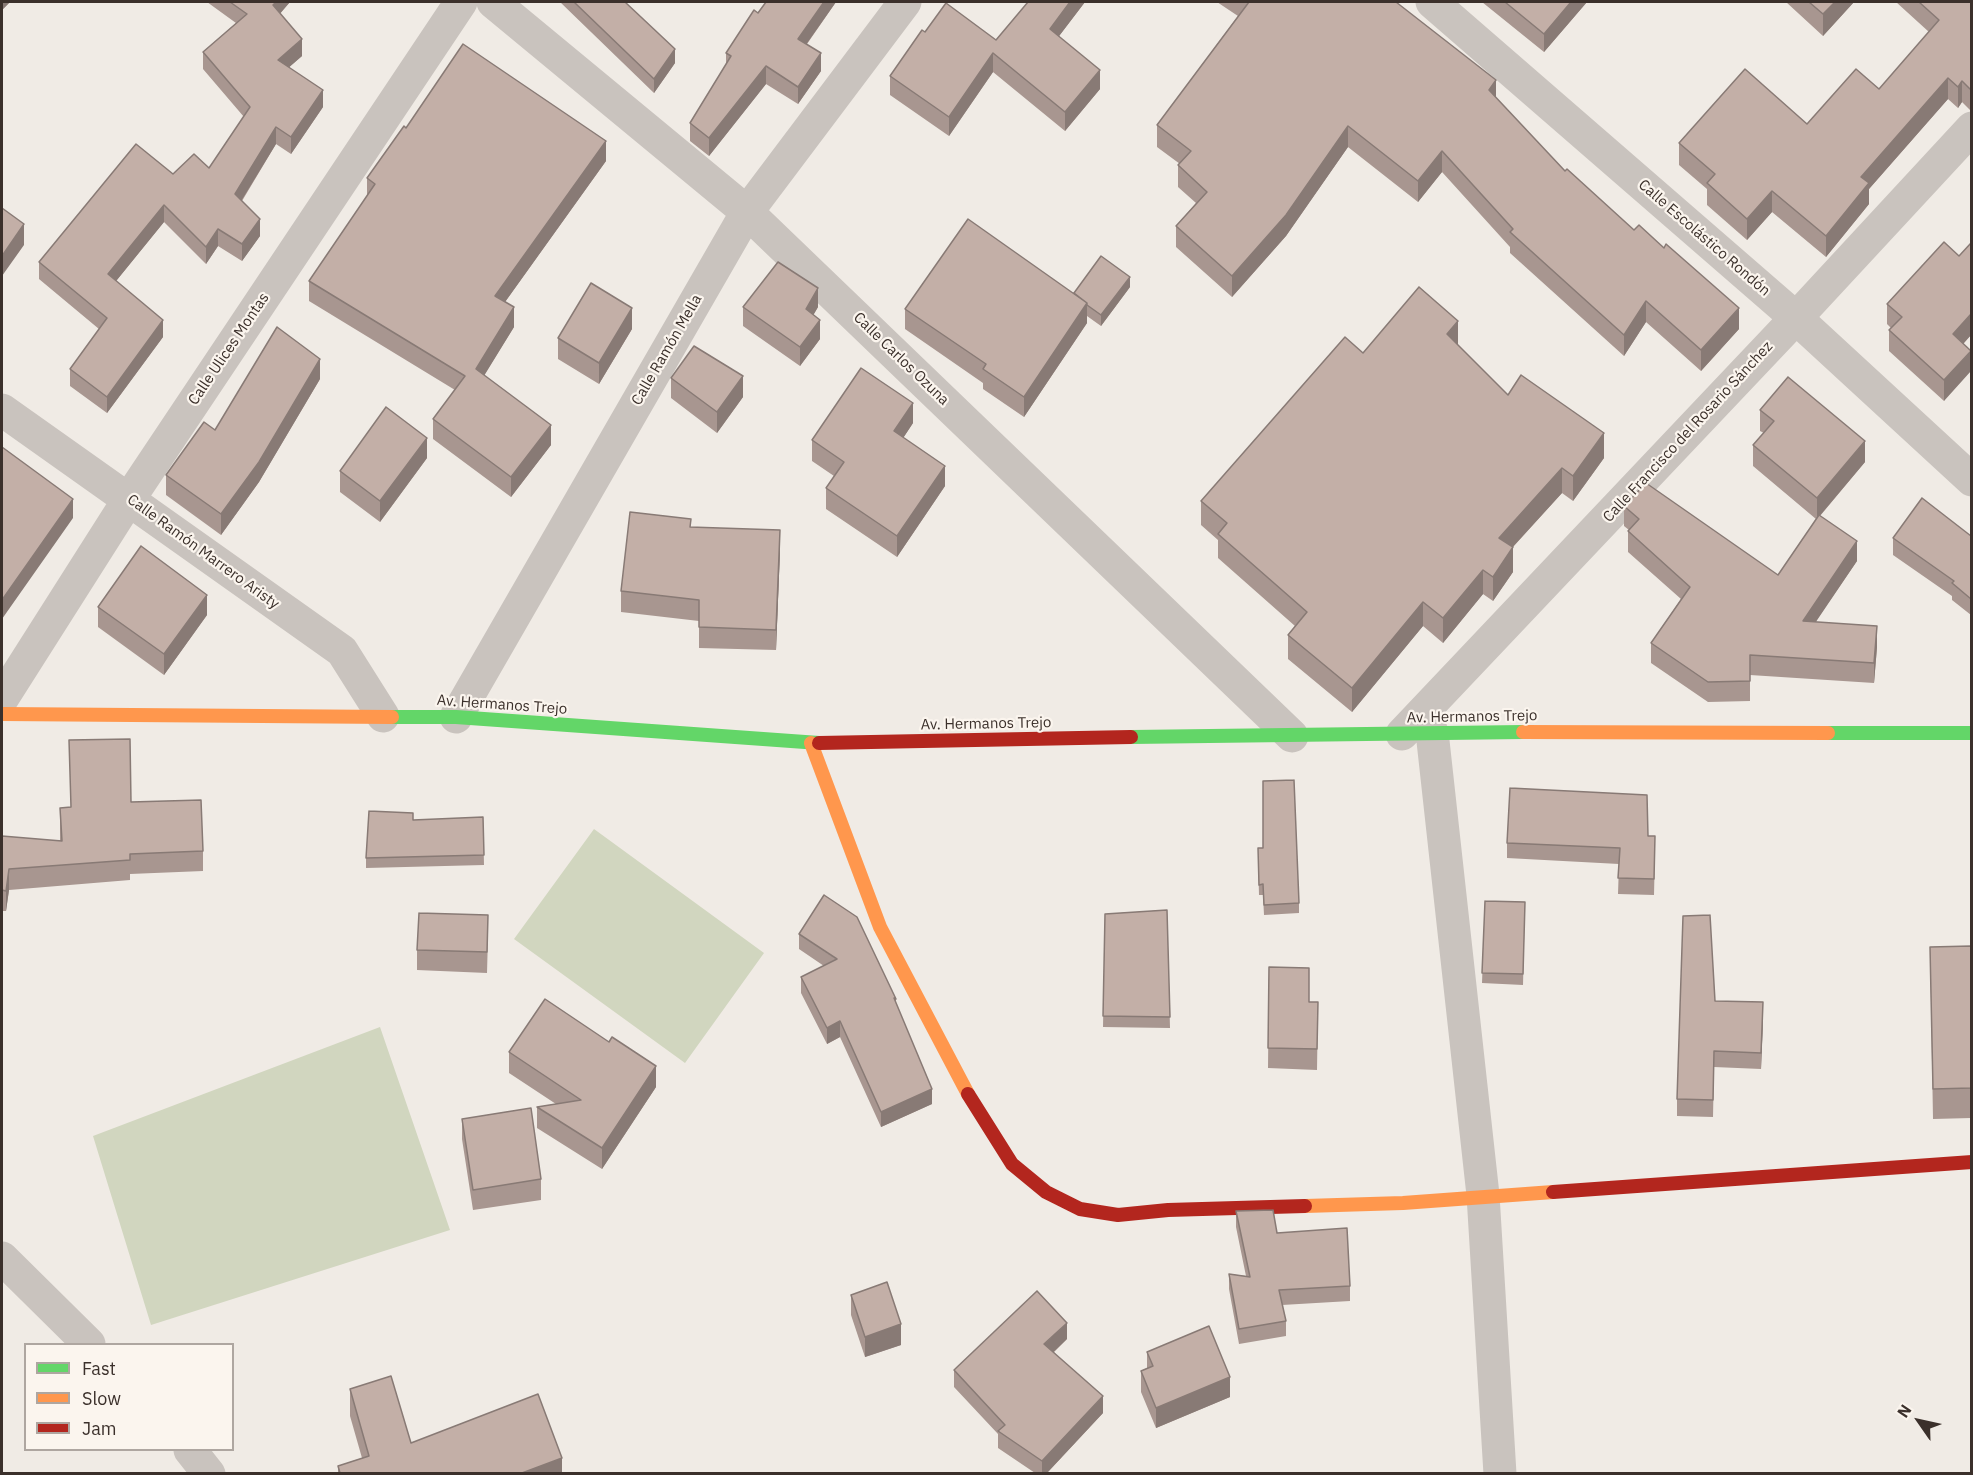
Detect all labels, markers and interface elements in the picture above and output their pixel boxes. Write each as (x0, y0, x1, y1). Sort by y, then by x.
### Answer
street label: Calle Escolástico Rondón (1634, 176, 1774, 300)
street label: Calle Ulices Montas (185, 289, 273, 409)
street label: Calle Ramón Mella (628, 291, 706, 409)
street label: Calle Carlos Ozuna (849, 309, 953, 409)
street label: Calle Francisco del Rosario Sánchez (1599, 338, 1777, 526)
street label: Calle Ramón Marrero Aristy (123, 491, 283, 613)
street label: Av. Hermanos Trejo (436, 691, 568, 719)
street label: Av. Hermanos Trejo (1407, 707, 1537, 727)
street label: Av. Hermanos Trejo (921, 714, 1051, 734)
legend (24, 1343, 234, 1451)
text: Fast (82, 1357, 116, 1380)
text: Slow (82, 1387, 121, 1410)
north arrow (1889, 1391, 1949, 1451)
text: N (1893, 1401, 1916, 1421)
text: Jam (82, 1417, 117, 1440)

